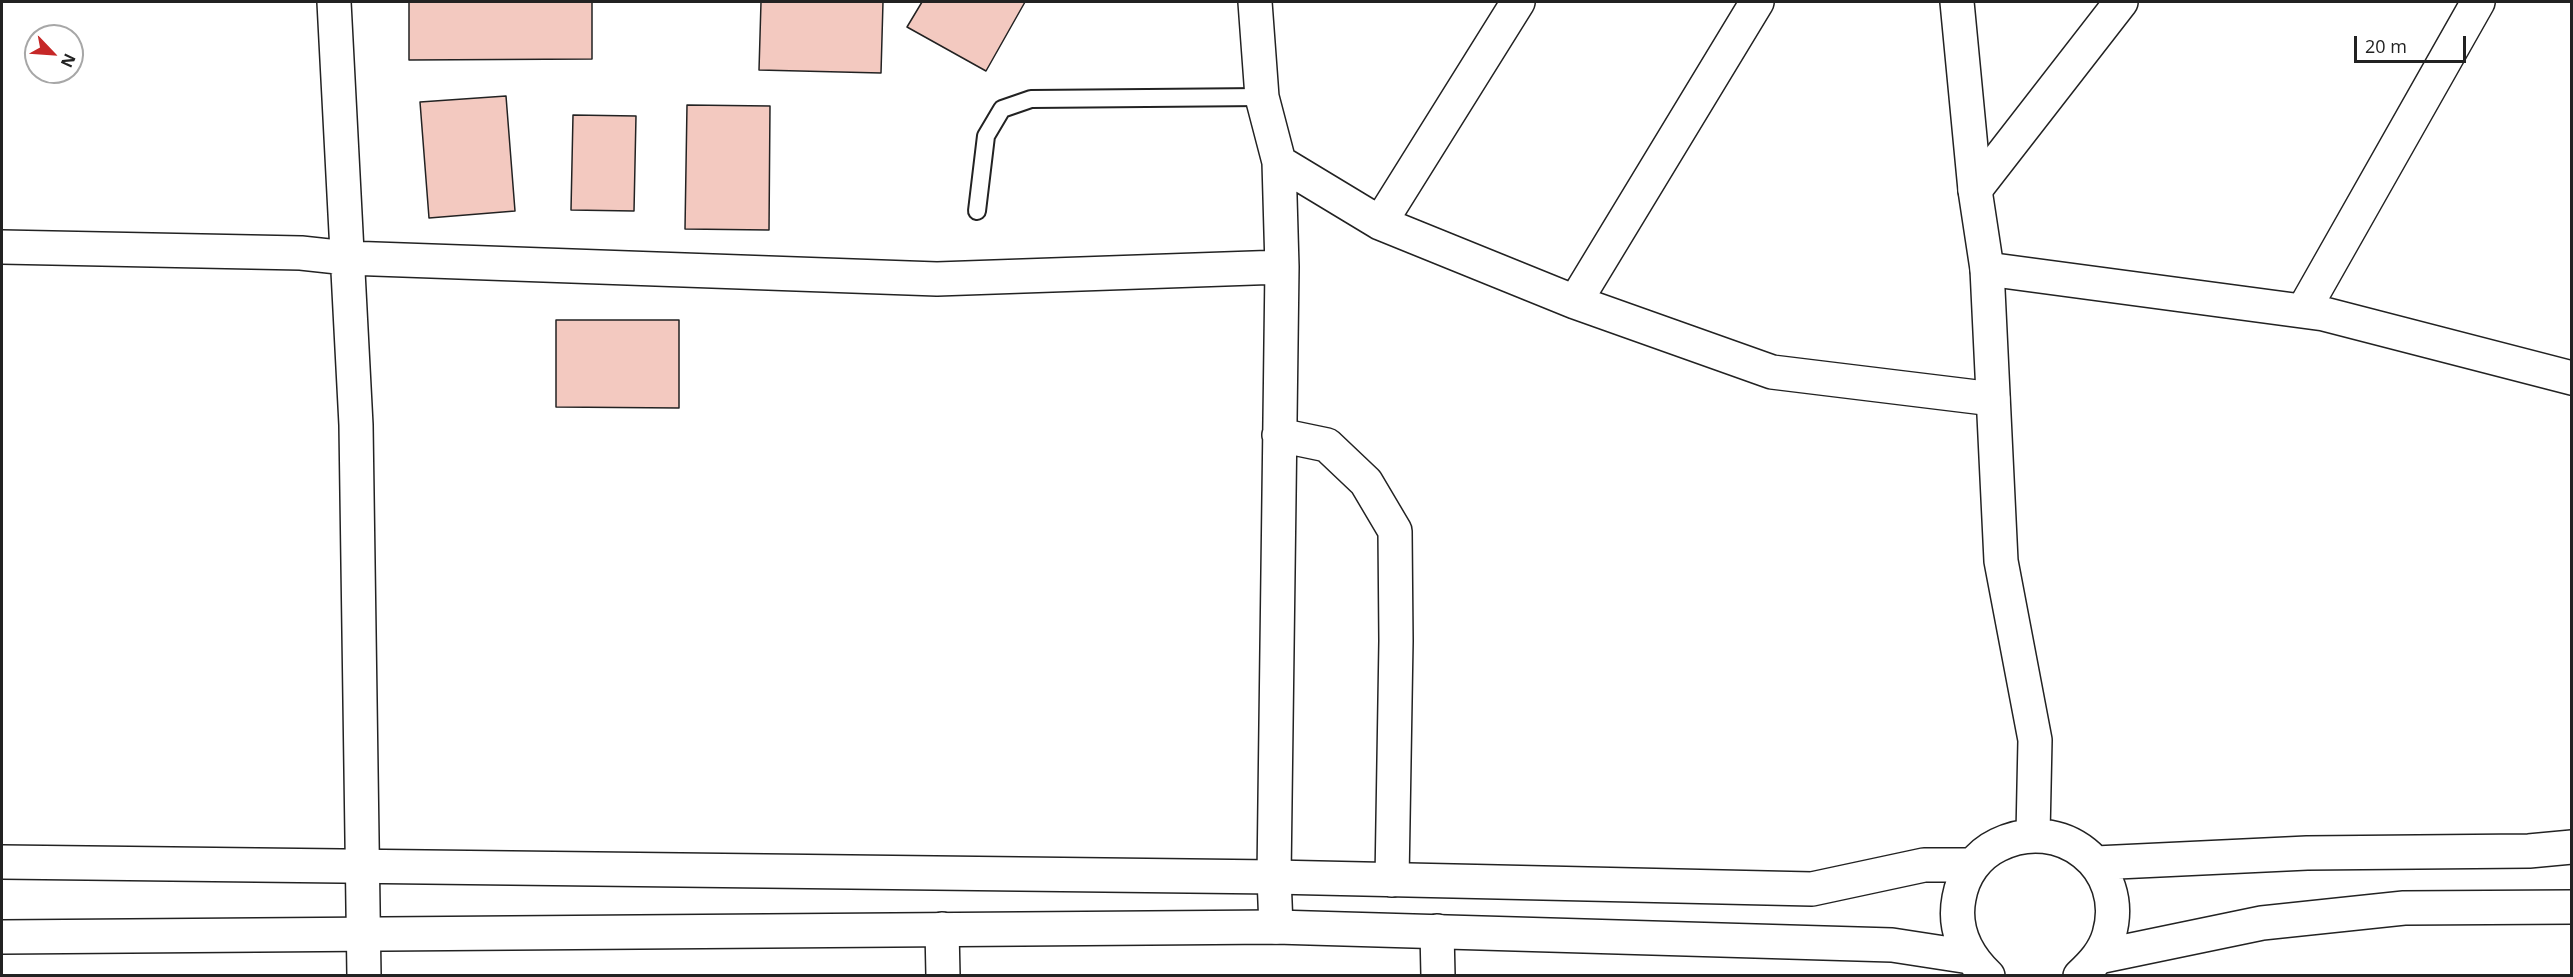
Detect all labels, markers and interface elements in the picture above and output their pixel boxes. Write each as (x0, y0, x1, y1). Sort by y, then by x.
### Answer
north arrow (24, 24, 84, 84)
scale bar (2357, 24, 2470, 62)
text: 20 m (2365, 34, 2407, 58)
text: N (56, 50, 81, 71)

